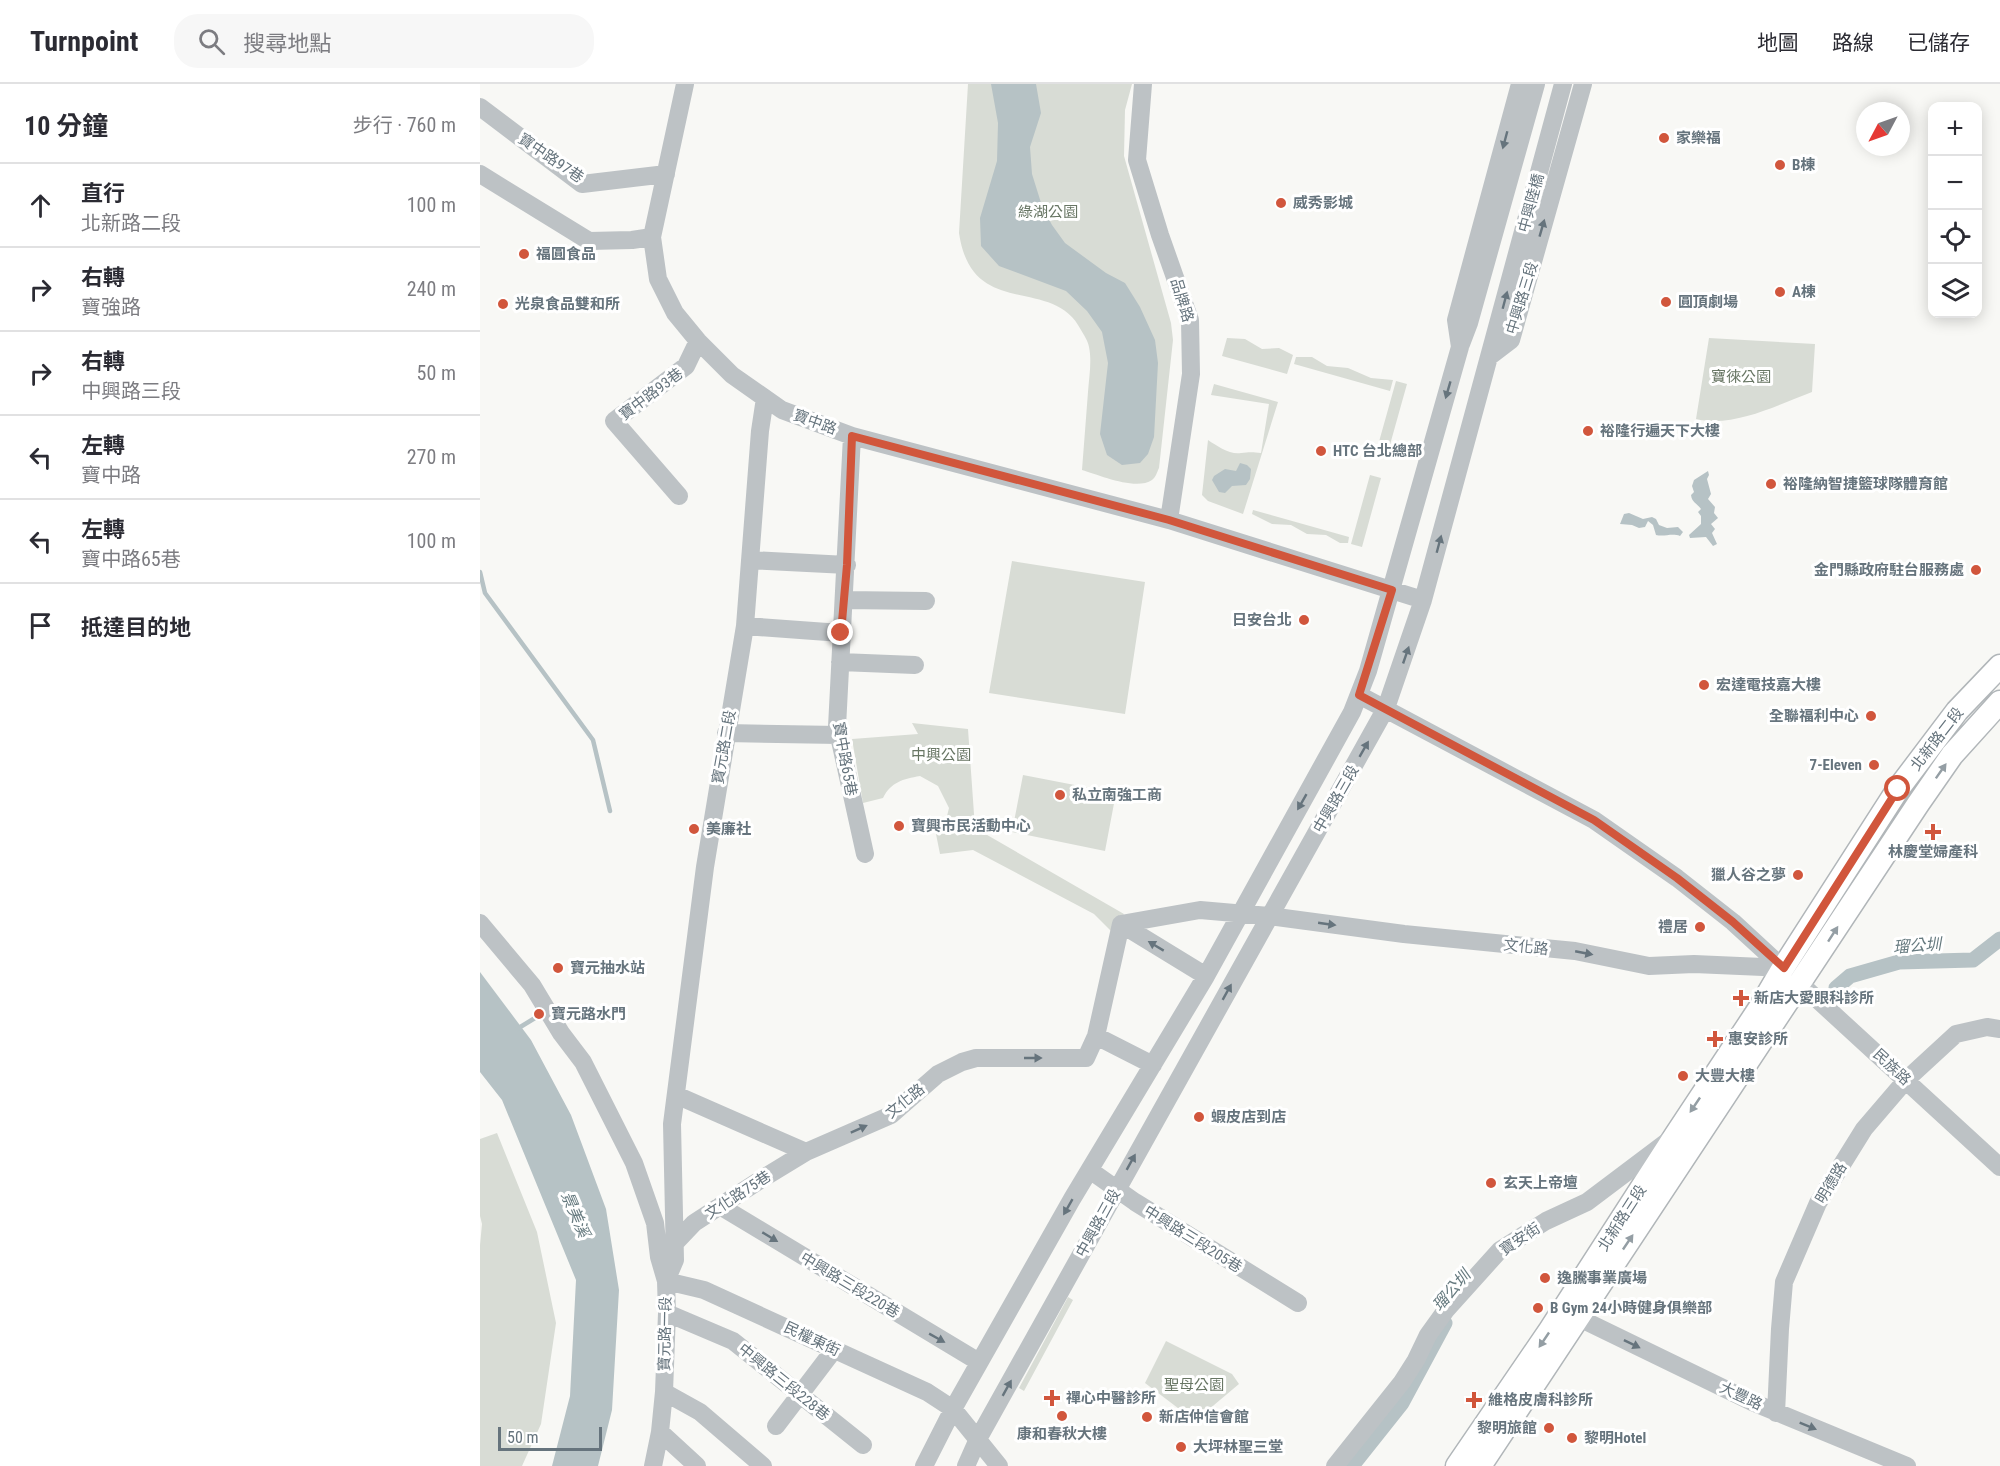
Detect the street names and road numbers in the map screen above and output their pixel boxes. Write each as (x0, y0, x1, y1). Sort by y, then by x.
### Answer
street label: 寶中路97巷 (515, 130, 587, 186)
street label: 中興陸橋 (1515, 172, 1547, 234)
street label: 中興路三段 (1502, 259, 1542, 337)
street label: 品牌路 (1167, 276, 1197, 324)
street label: 寶中路93巷 (616, 364, 686, 424)
street label: 寶中路 (791, 406, 839, 438)
street label: 北新路二段 (1907, 704, 1967, 774)
street label: 寶元路二段 (709, 708, 739, 786)
street label: 寶中路65巷 (830, 721, 860, 797)
street label: 中興路三段 (1309, 762, 1363, 836)
street label: 文化路 (1503, 936, 1549, 958)
street label: 民族路 (1869, 1045, 1915, 1089)
street label: 文化路 (882, 1080, 928, 1122)
street label: 明德路 (1812, 1159, 1850, 1207)
street label: 文化路75巷 (702, 1167, 774, 1223)
street label: 北新路三段 (1594, 1182, 1650, 1254)
street label: 中興路三段 (1072, 1186, 1124, 1260)
street label: 中興路三段205巷 (1141, 1202, 1245, 1276)
street label: 寶安街 (1496, 1219, 1544, 1259)
street label: 中興路三段220巷 (797, 1248, 903, 1322)
street label: 寶元路一段 (655, 1296, 675, 1372)
street label: 民權東街 (781, 1318, 843, 1360)
street label: 中興路三段228巷 (735, 1340, 833, 1424)
street label: 大豐路 (1717, 1378, 1765, 1414)

